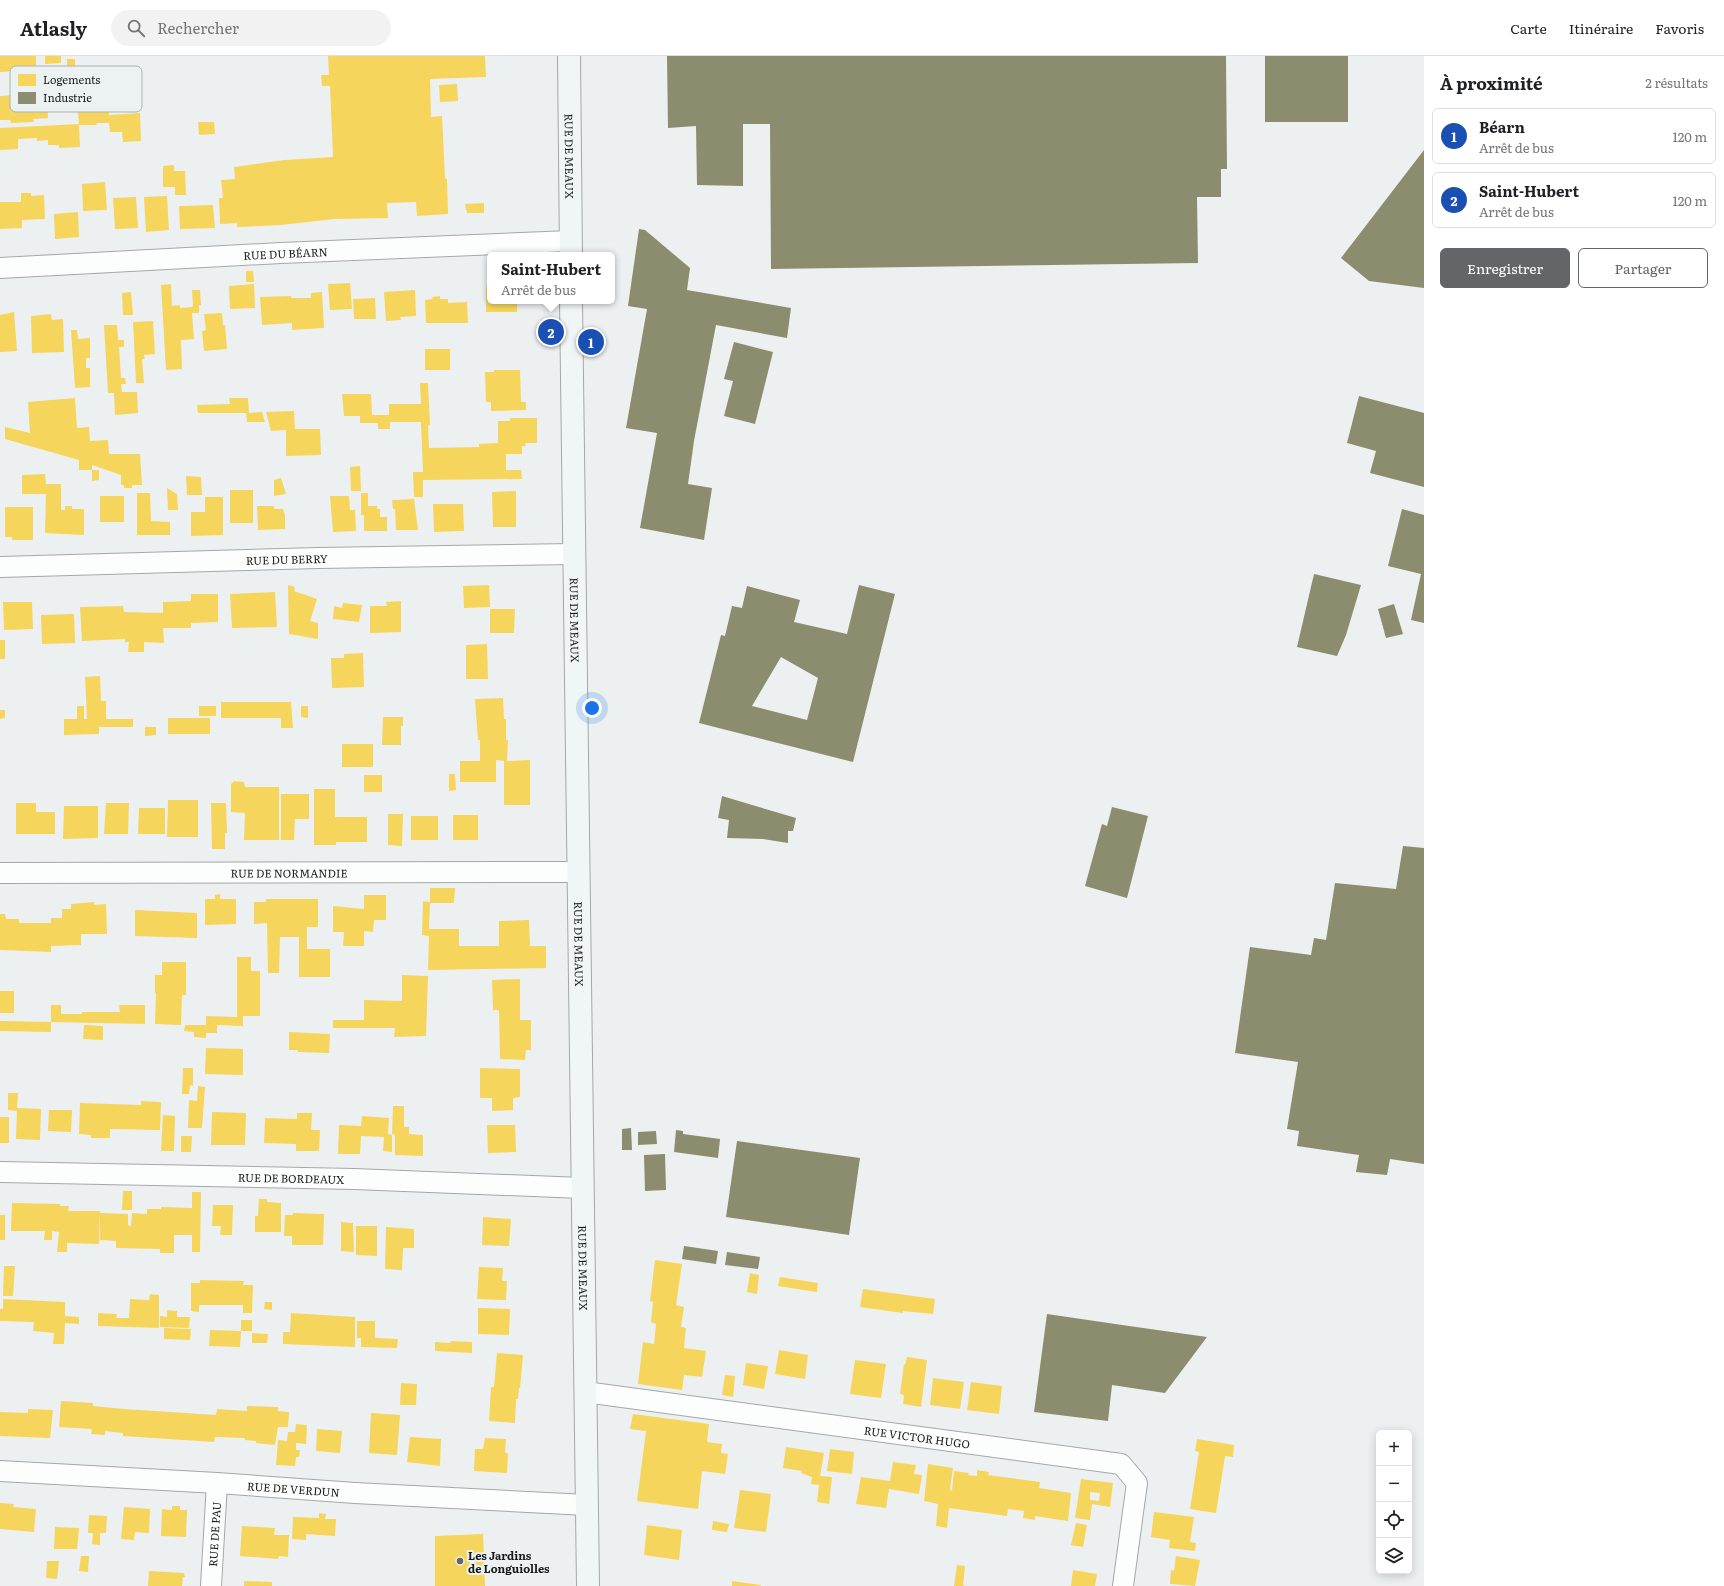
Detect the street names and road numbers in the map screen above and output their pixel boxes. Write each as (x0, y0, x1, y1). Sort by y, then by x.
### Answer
street label: RUE DE MEAUX (562, 113, 578, 199)
street label: RUE DU BÉARN (243, 243, 328, 263)
street label: RUE DU BERRY (246, 550, 328, 568)
street label: RUE DE MEAUX (567, 577, 584, 663)
street label: RUE DE NORMANDIE (231, 864, 347, 881)
street label: RUE DE MEAUX (571, 901, 588, 987)
street label: RUE DE BORDEAUX (238, 1169, 344, 1187)
street label: RUE DE MEAUX (575, 1225, 592, 1311)
street label: RUE VICTOR HUGO (863, 1422, 971, 1452)
street label: RUE DE VERDUN (247, 1477, 340, 1500)
street label: RUE DE PAU (204, 1501, 224, 1567)

